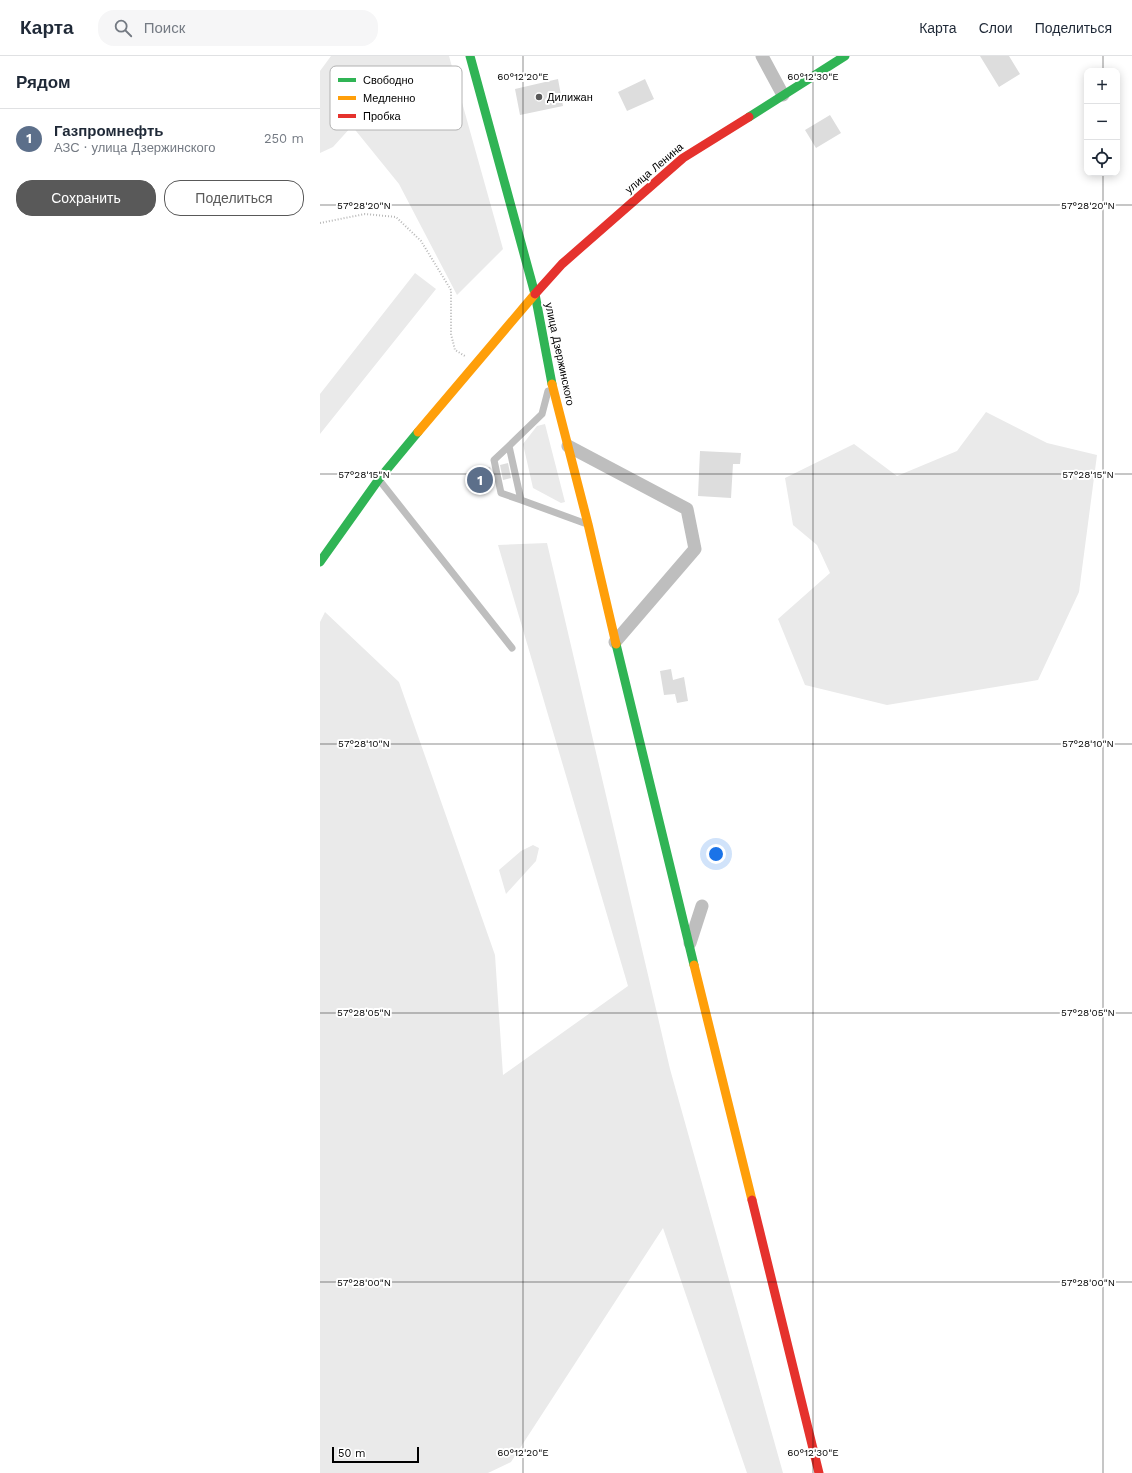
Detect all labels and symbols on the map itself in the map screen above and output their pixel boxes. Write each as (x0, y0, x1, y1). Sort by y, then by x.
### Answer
legend (330, 66, 462, 130)
text: 60°12'20"E (497, 71, 549, 82)
text: 60°12'30"E (787, 71, 839, 82)
text: Свободно (363, 74, 414, 87)
place label: Дилижан (547, 91, 593, 104)
text: Медленно (363, 92, 415, 105)
marker: Дилижан (534, 92, 544, 102)
text: Пробка (363, 110, 401, 123)
street label: улица Ленина (623, 140, 687, 196)
text: 57°28'20"N (337, 200, 391, 211)
text: 57°28'20"N (1061, 200, 1115, 211)
street label: улица Дзержинского (542, 301, 577, 407)
pin: 1 (467, 465, 493, 495)
text: 57°28'15"N (338, 469, 390, 480)
text: 57°28'15"N (1062, 469, 1114, 480)
text: 57°28'10"N (338, 738, 390, 749)
text: 57°28'10"N (1062, 738, 1114, 749)
your location (706, 844, 726, 864)
text: 57°28'05"N (337, 1007, 391, 1018)
text: 57°28'05"N (1061, 1007, 1115, 1018)
text: 57°28'00"N (337, 1277, 391, 1288)
text: 57°28'00"N (1061, 1277, 1115, 1288)
scale bar (332, 1445, 419, 1464)
text: 60°12'20"E (497, 1447, 549, 1458)
text: 60°12'30"E (787, 1447, 839, 1458)

